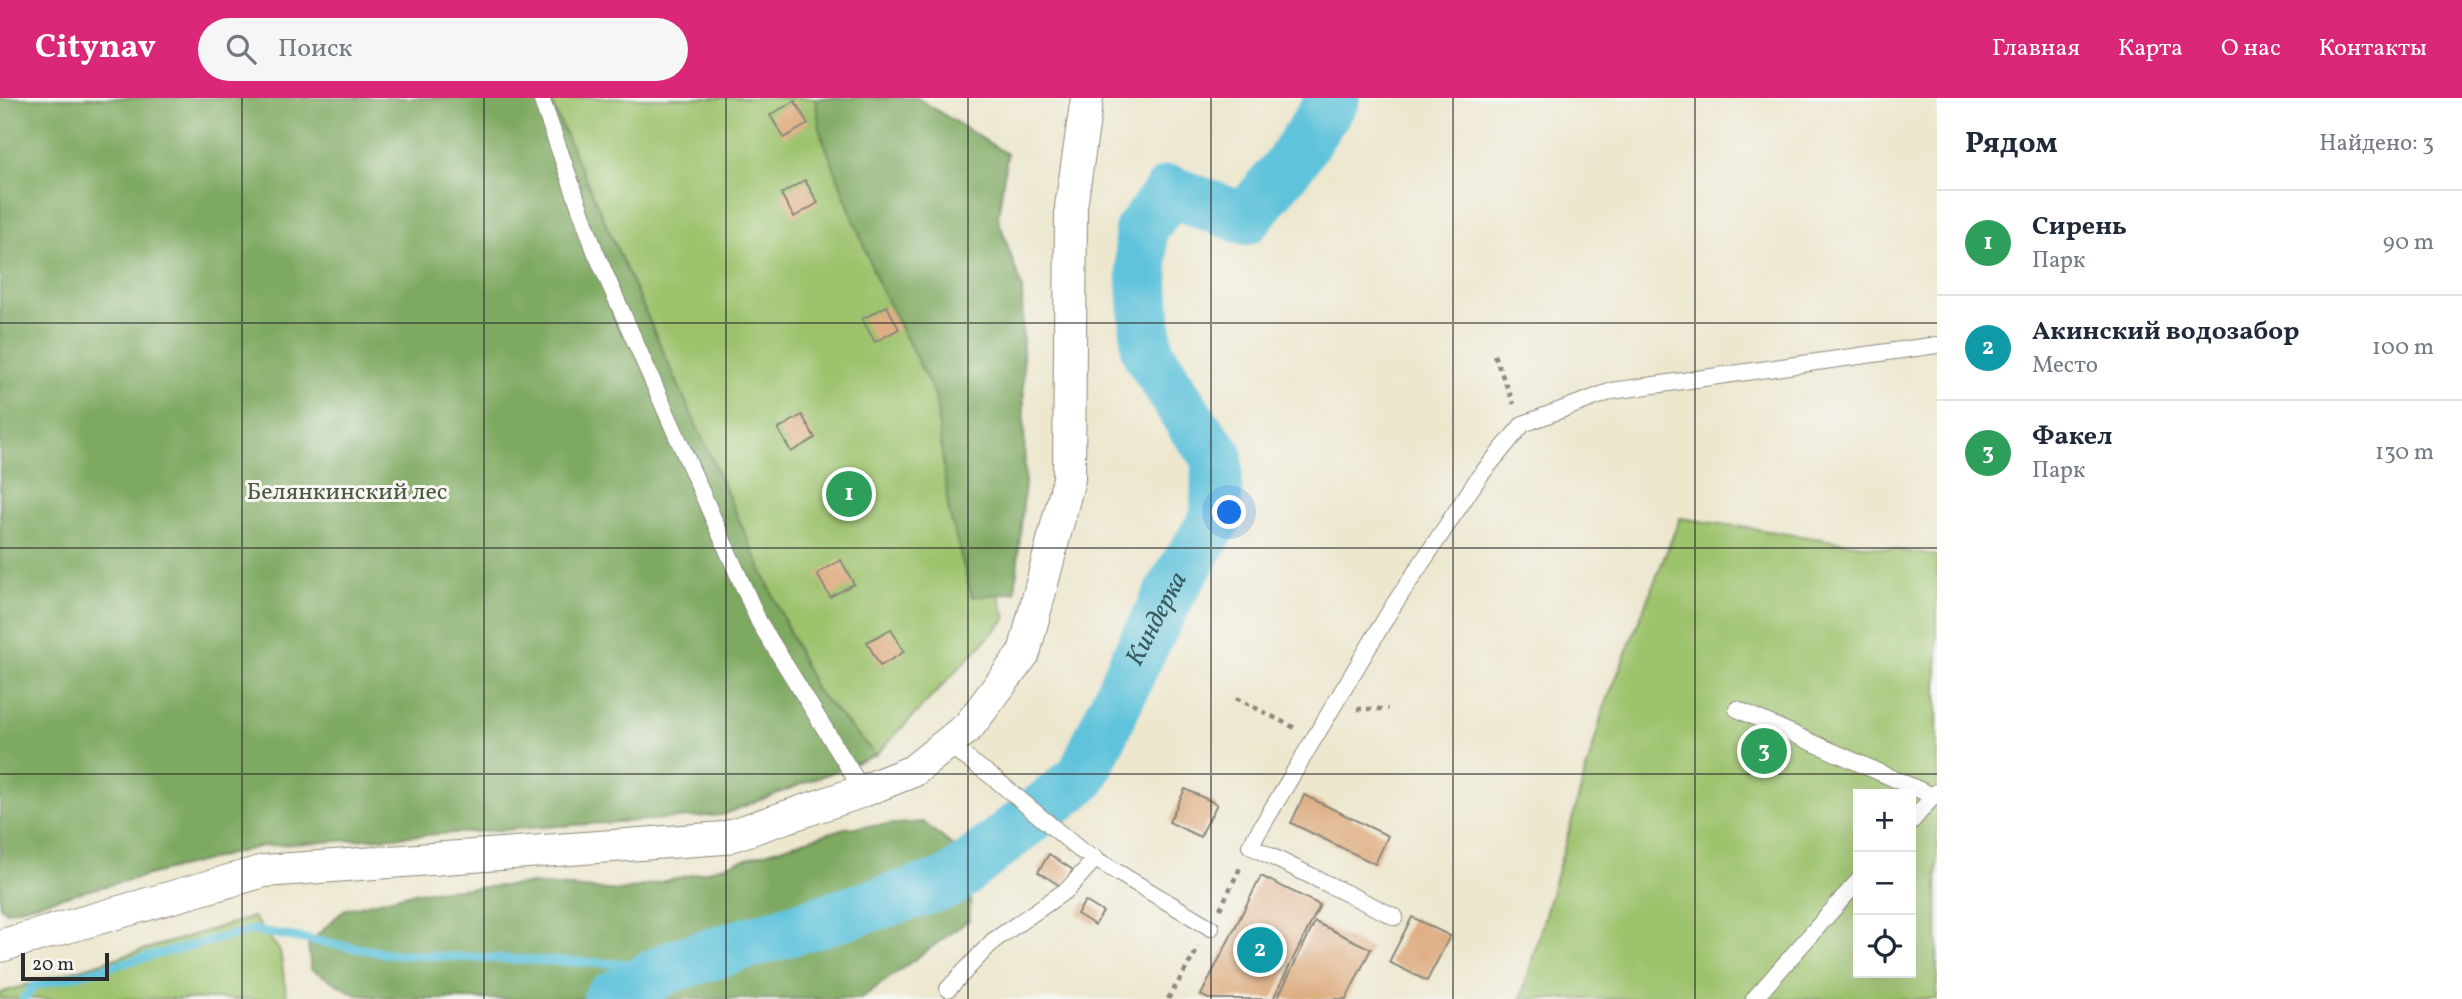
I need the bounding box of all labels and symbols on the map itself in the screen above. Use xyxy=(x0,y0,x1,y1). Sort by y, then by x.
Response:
pin: 1 xyxy=(826,468,872,520)
park label: Белянкинский лес xyxy=(246,476,448,510)
your location xyxy=(1212,495,1246,529)
water label: Киндерка xyxy=(1117,565,1196,673)
pin: 3 xyxy=(1741,725,1787,777)
pin: 2 xyxy=(1237,924,1283,976)
scale bar xyxy=(21,950,108,982)

